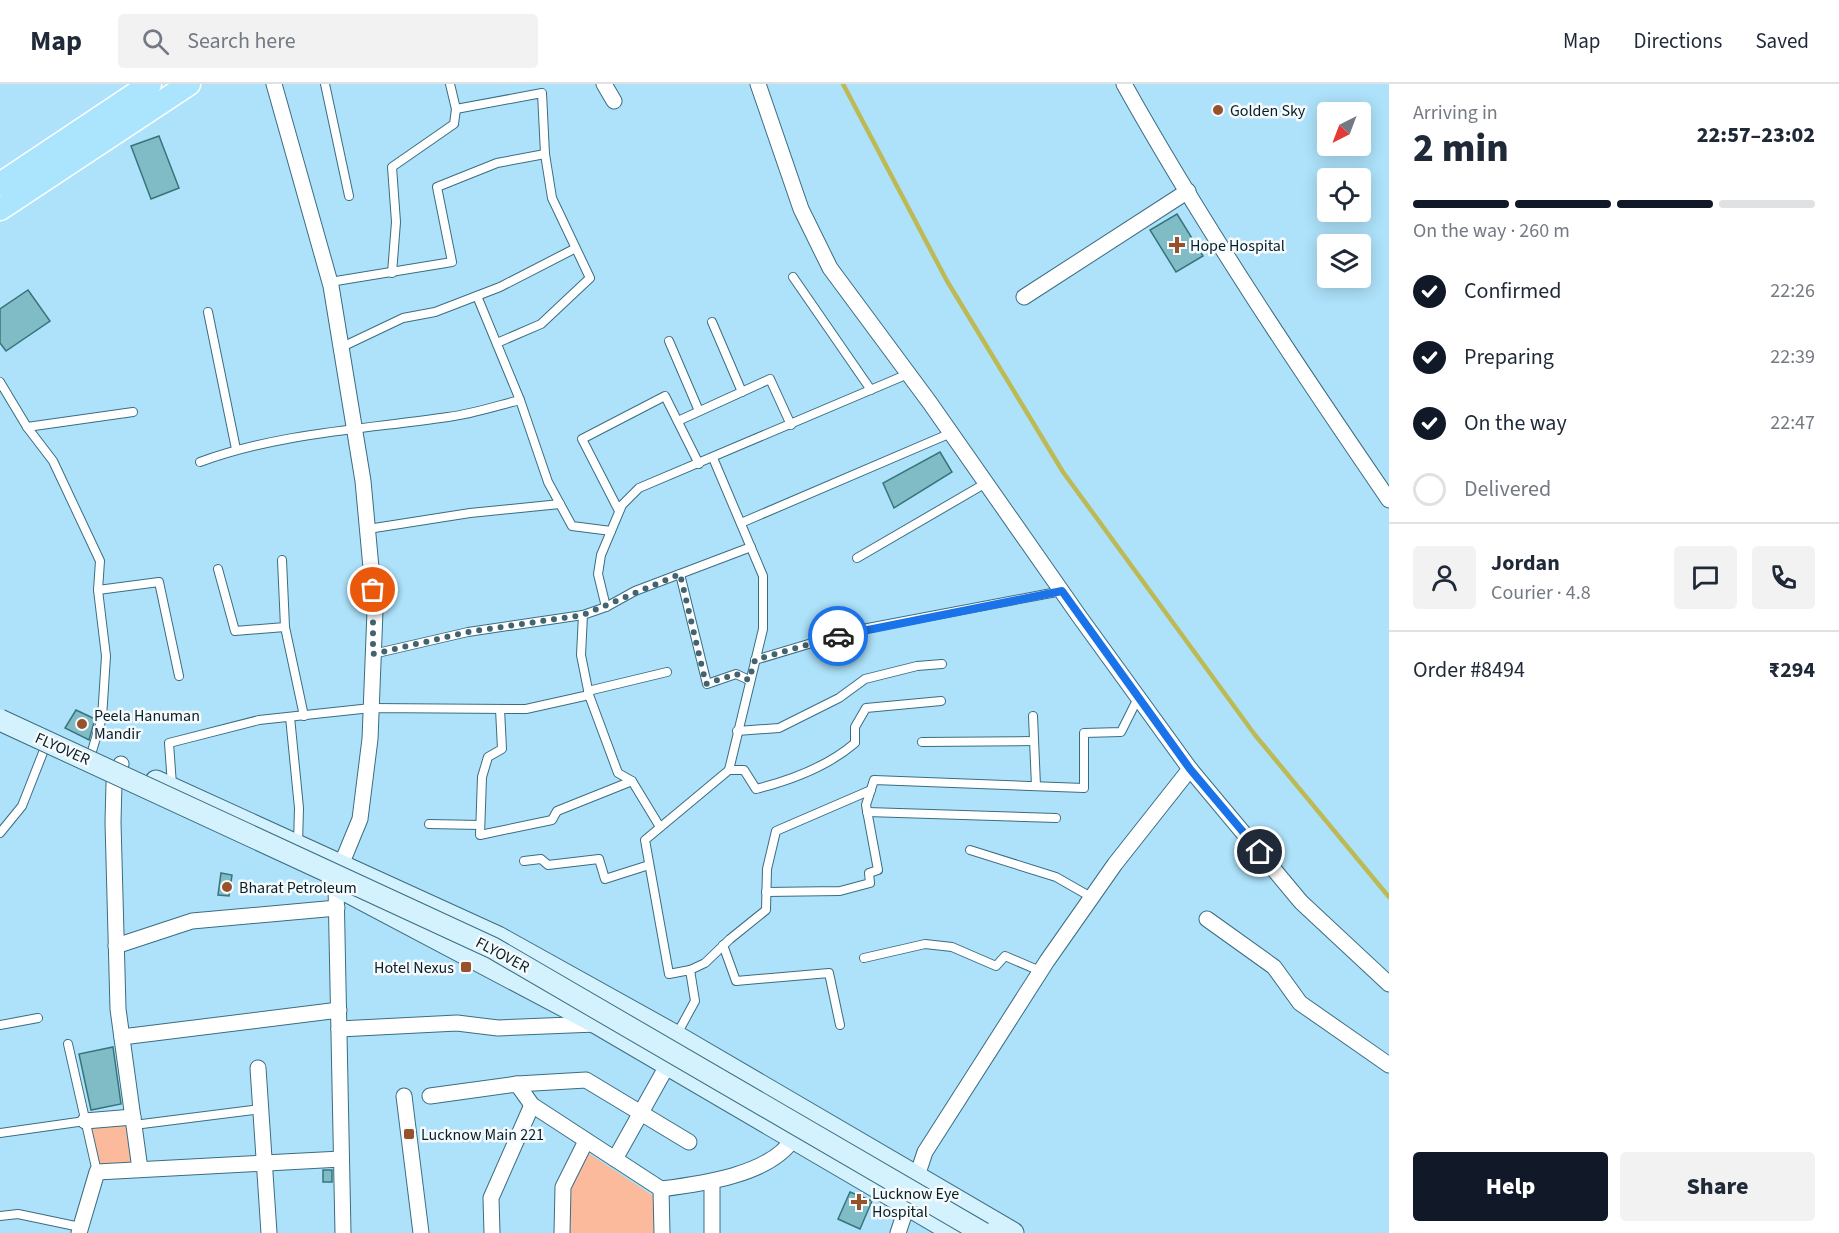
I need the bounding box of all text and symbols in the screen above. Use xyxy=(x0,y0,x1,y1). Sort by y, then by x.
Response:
search box xyxy=(118,14,538,68)
text: Map xyxy=(30,21,82,61)
icon: search xyxy=(139,25,172,58)
text: Search here xyxy=(187,25,296,57)
text: Map xyxy=(1563,26,1601,56)
text: Directions xyxy=(1634,26,1722,56)
text: Saved xyxy=(1755,26,1809,56)
text: Arriving in xyxy=(1413,99,1498,127)
place label: Golden Sky xyxy=(1230,100,1306,122)
north arrow xyxy=(1317,102,1371,156)
map controls xyxy=(1317,102,1371,288)
marker: Golden Sky xyxy=(1211,103,1225,117)
text: 22:57–23:02 xyxy=(1697,119,1815,151)
text: 2 min xyxy=(1413,121,1509,177)
button: locate xyxy=(1317,168,1371,222)
text: On the way · 260 m xyxy=(1413,217,1570,245)
button: layers xyxy=(1317,234,1371,288)
place label: Hope Hospital xyxy=(1190,235,1285,257)
marker: Hope Hospital xyxy=(1168,236,1186,254)
icon: check xyxy=(1413,275,1446,308)
text: Confirmed xyxy=(1464,275,1561,307)
text: 22:26 xyxy=(1770,277,1815,305)
icon: check xyxy=(1413,341,1446,374)
text: Preparing xyxy=(1464,341,1554,373)
text: 22:39 xyxy=(1770,343,1815,371)
icon: check xyxy=(1413,407,1446,440)
text: On the way xyxy=(1464,407,1567,439)
text: 22:47 xyxy=(1770,409,1815,437)
text: Delivered xyxy=(1464,473,1551,505)
button: person xyxy=(1413,546,1476,609)
button: chat xyxy=(1674,546,1737,609)
button: phone xyxy=(1752,546,1815,609)
text: Jordan xyxy=(1491,547,1560,579)
pin xyxy=(347,564,398,615)
icon: bag xyxy=(356,573,389,606)
text: Courier · 4.8 xyxy=(1491,579,1591,607)
courier xyxy=(808,606,868,666)
icon: car xyxy=(822,620,855,653)
text: Order #8494 xyxy=(1413,654,1525,686)
text: ₹294 xyxy=(1769,654,1815,686)
place label: Peela Hanuman Mandir xyxy=(94,705,200,745)
marker: Peela Hanuman Mandir xyxy=(75,717,89,731)
street label: FLYOVER xyxy=(32,727,94,771)
pin xyxy=(1234,826,1285,877)
icon: home xyxy=(1243,835,1276,868)
place label: Bharat Petroleum xyxy=(239,877,357,899)
marker: Bharat Petroleum xyxy=(220,880,234,894)
street label: FLYOVER xyxy=(472,932,533,978)
place label: Hotel Nexus xyxy=(374,957,454,979)
marker: Hotel Nexus xyxy=(459,960,473,974)
place label: Lucknow Main 221 xyxy=(421,1124,544,1146)
marker: Lucknow Main 221 xyxy=(402,1127,416,1141)
button: Help xyxy=(1413,1152,1608,1221)
button: Share xyxy=(1620,1152,1815,1221)
place label: Lucknow Eye Hospital xyxy=(872,1183,959,1223)
marker: Lucknow Eye Hospital xyxy=(850,1193,868,1211)

